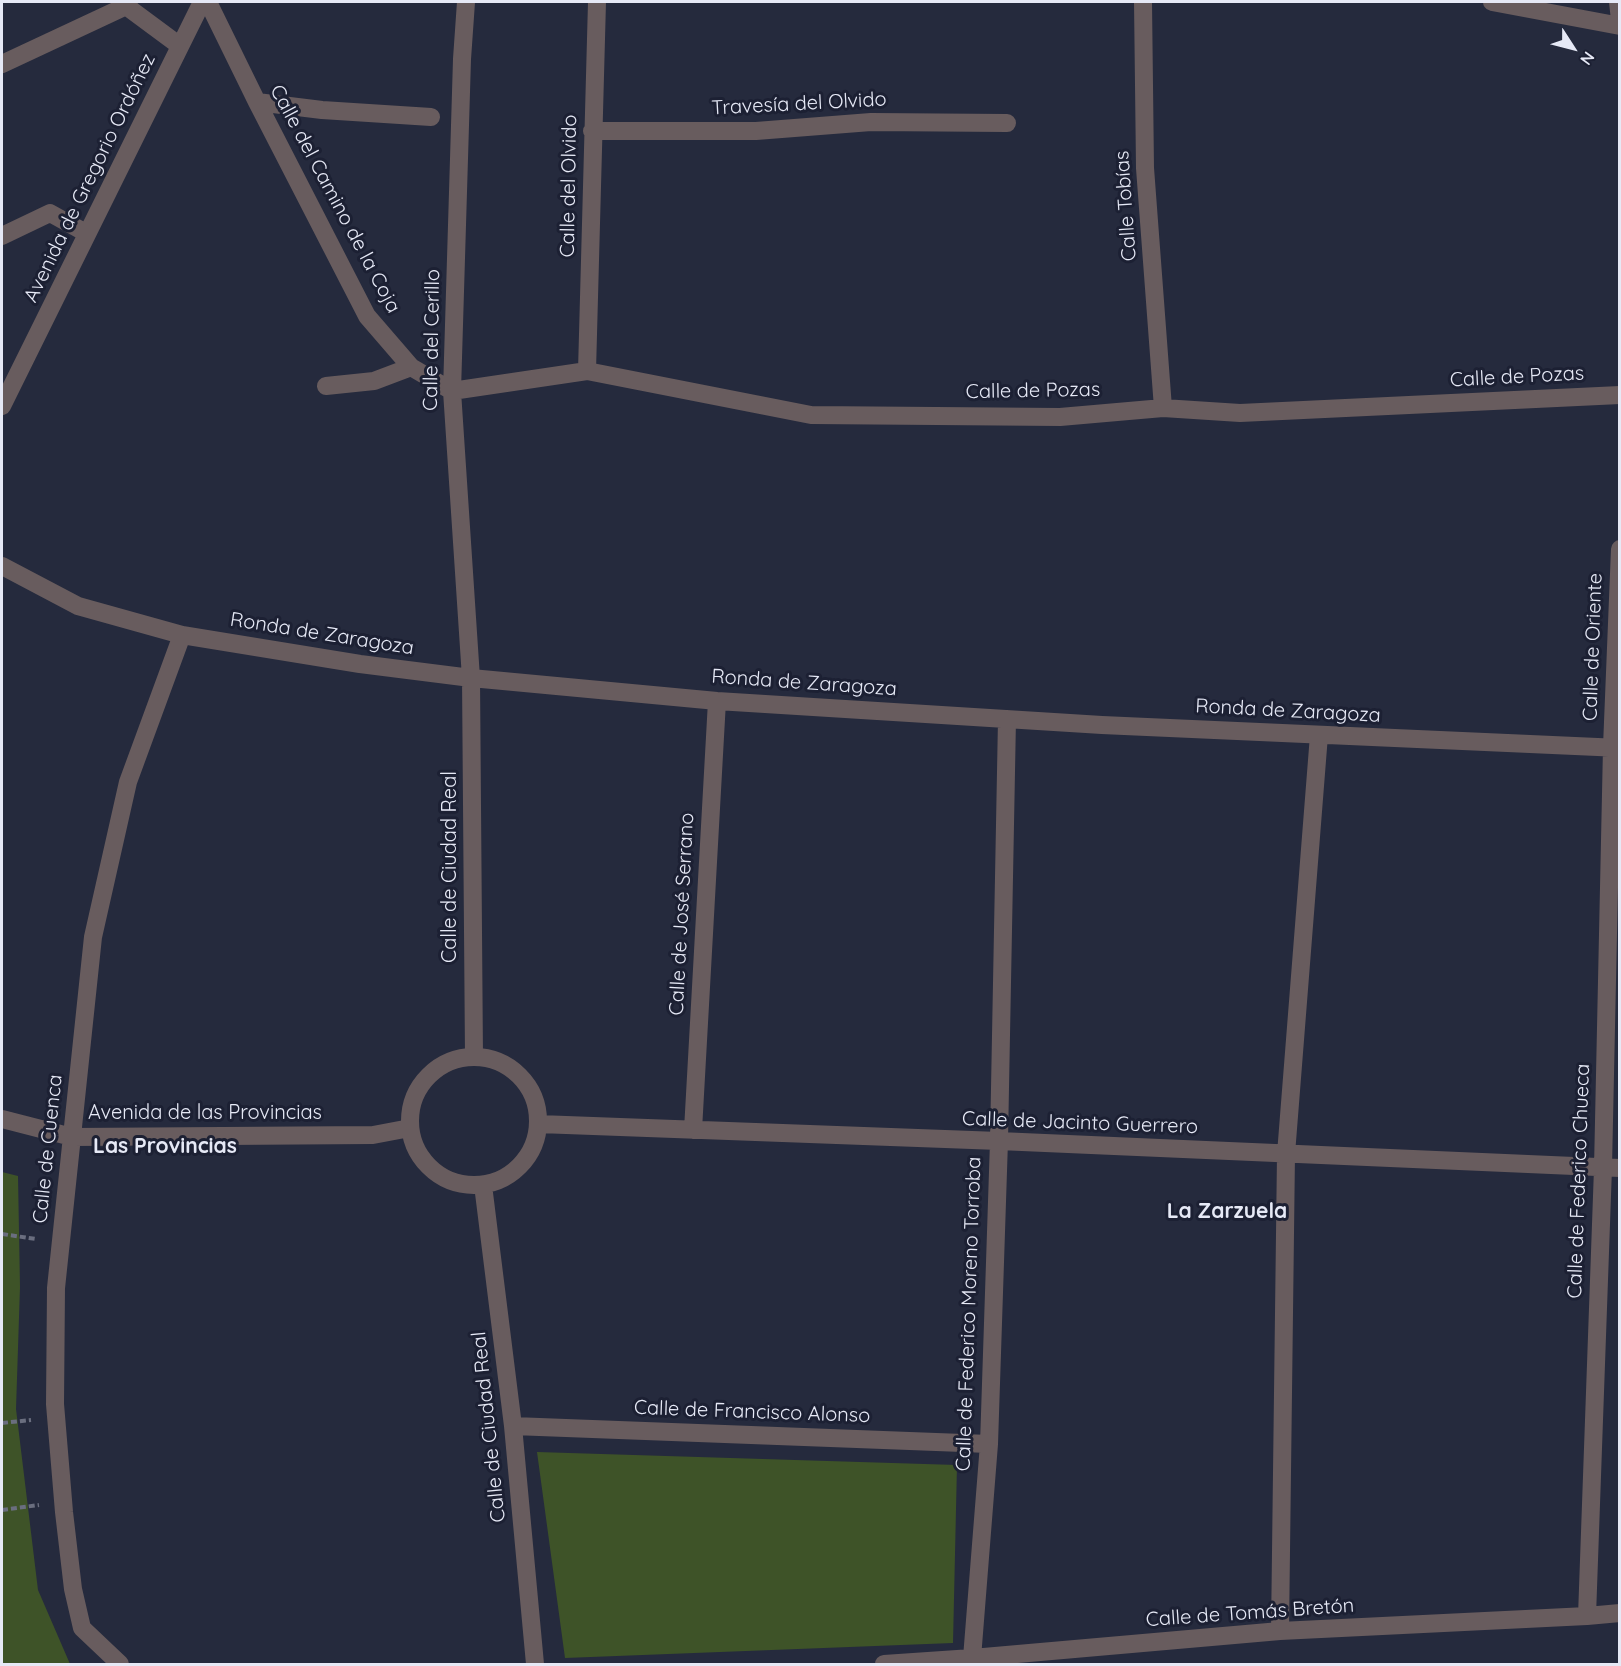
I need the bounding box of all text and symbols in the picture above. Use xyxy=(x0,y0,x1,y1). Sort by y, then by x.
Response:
north arrow xyxy=(1543,18,1603,78)
text: N xyxy=(1576,48,1599,69)
street label: Avenida de Gregorio Ordóñez xyxy=(19,50,161,306)
street label: Calle del Camino de la Coja xyxy=(265,81,405,317)
street label: Travesía del Olvido xyxy=(711,87,887,121)
street label: Calle del Olvido xyxy=(556,114,582,258)
street label: Calle Tobías xyxy=(1110,150,1142,262)
street label: Calle del Cerillo xyxy=(419,269,445,411)
street label: Calle de Pozas xyxy=(1449,361,1585,393)
street label: Calle de Pozas xyxy=(966,378,1100,404)
street label: Calle de Oriente xyxy=(1578,573,1608,721)
street label: Ronda de Zaragoza xyxy=(228,608,416,660)
street label: Ronda de Zaragoza xyxy=(711,665,897,701)
street label: Ronda de Zaragoza xyxy=(1195,694,1381,728)
street label: Calle de Ciudad Real xyxy=(438,771,462,963)
street label: Calle de José Serrano xyxy=(665,812,699,1016)
street label: Calle de Federico Chueca xyxy=(1563,1063,1595,1299)
street label: Calle de Cuenca xyxy=(28,1073,68,1225)
street label: Avenida de las Provincias xyxy=(88,1101,322,1125)
street label: Calle de Jacinto Guerrero xyxy=(962,1107,1198,1139)
district label: Las Provincias xyxy=(93,1134,237,1160)
street label: Calle de Federico Moreno Torroba xyxy=(952,1156,986,1472)
district label: La Zarzuela xyxy=(1167,1199,1287,1225)
street label: Calle de Ciudad Real xyxy=(467,1330,511,1524)
street label: Calle de Francisco Alonso xyxy=(633,1396,871,1428)
street label: Calle de Tomás Bretón xyxy=(1145,1594,1355,1632)

